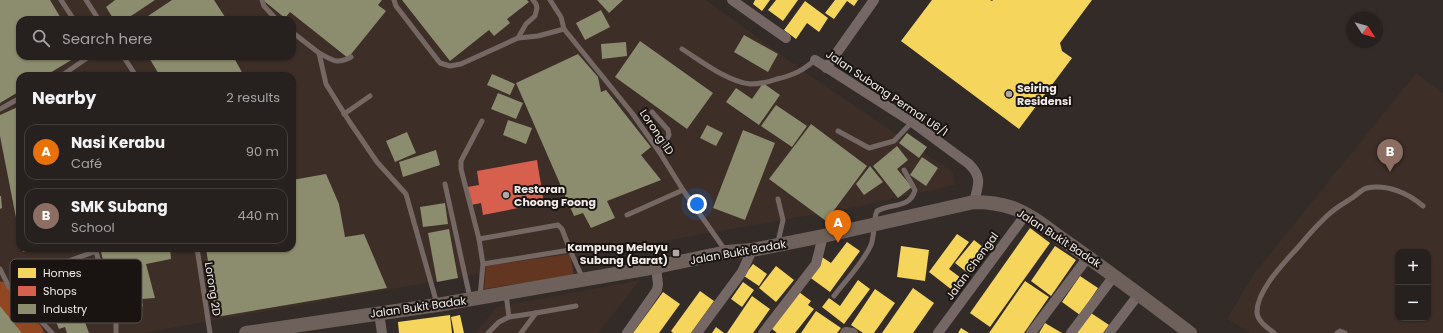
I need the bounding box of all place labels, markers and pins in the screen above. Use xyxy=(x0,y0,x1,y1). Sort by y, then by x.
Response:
place label: Seiring Residensi xyxy=(1017,80,1071,109)
marker: Seiring Residensi xyxy=(1004,89,1014,99)
pin: B xyxy=(1377,139,1403,172)
place label: Restoran Choong Foong xyxy=(514,181,596,210)
marker: Restoran Choong Foong xyxy=(501,190,511,200)
pin: A xyxy=(825,210,851,243)
place label: Kampung Melayu Subang (Barat) xyxy=(567,239,668,268)
marker: Kampung Melayu Subang (Barat) xyxy=(671,248,681,258)

